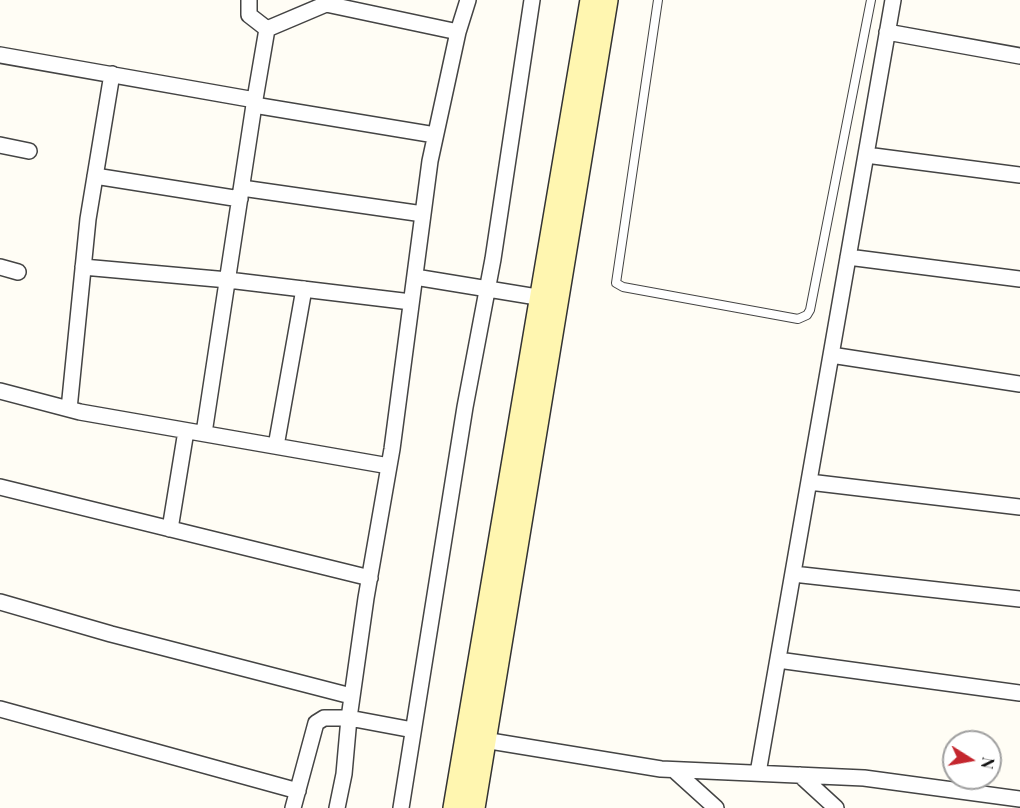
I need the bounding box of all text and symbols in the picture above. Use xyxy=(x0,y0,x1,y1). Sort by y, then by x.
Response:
north arrow xyxy=(942,730,1002,790)
text: N xyxy=(977,755,1000,771)

